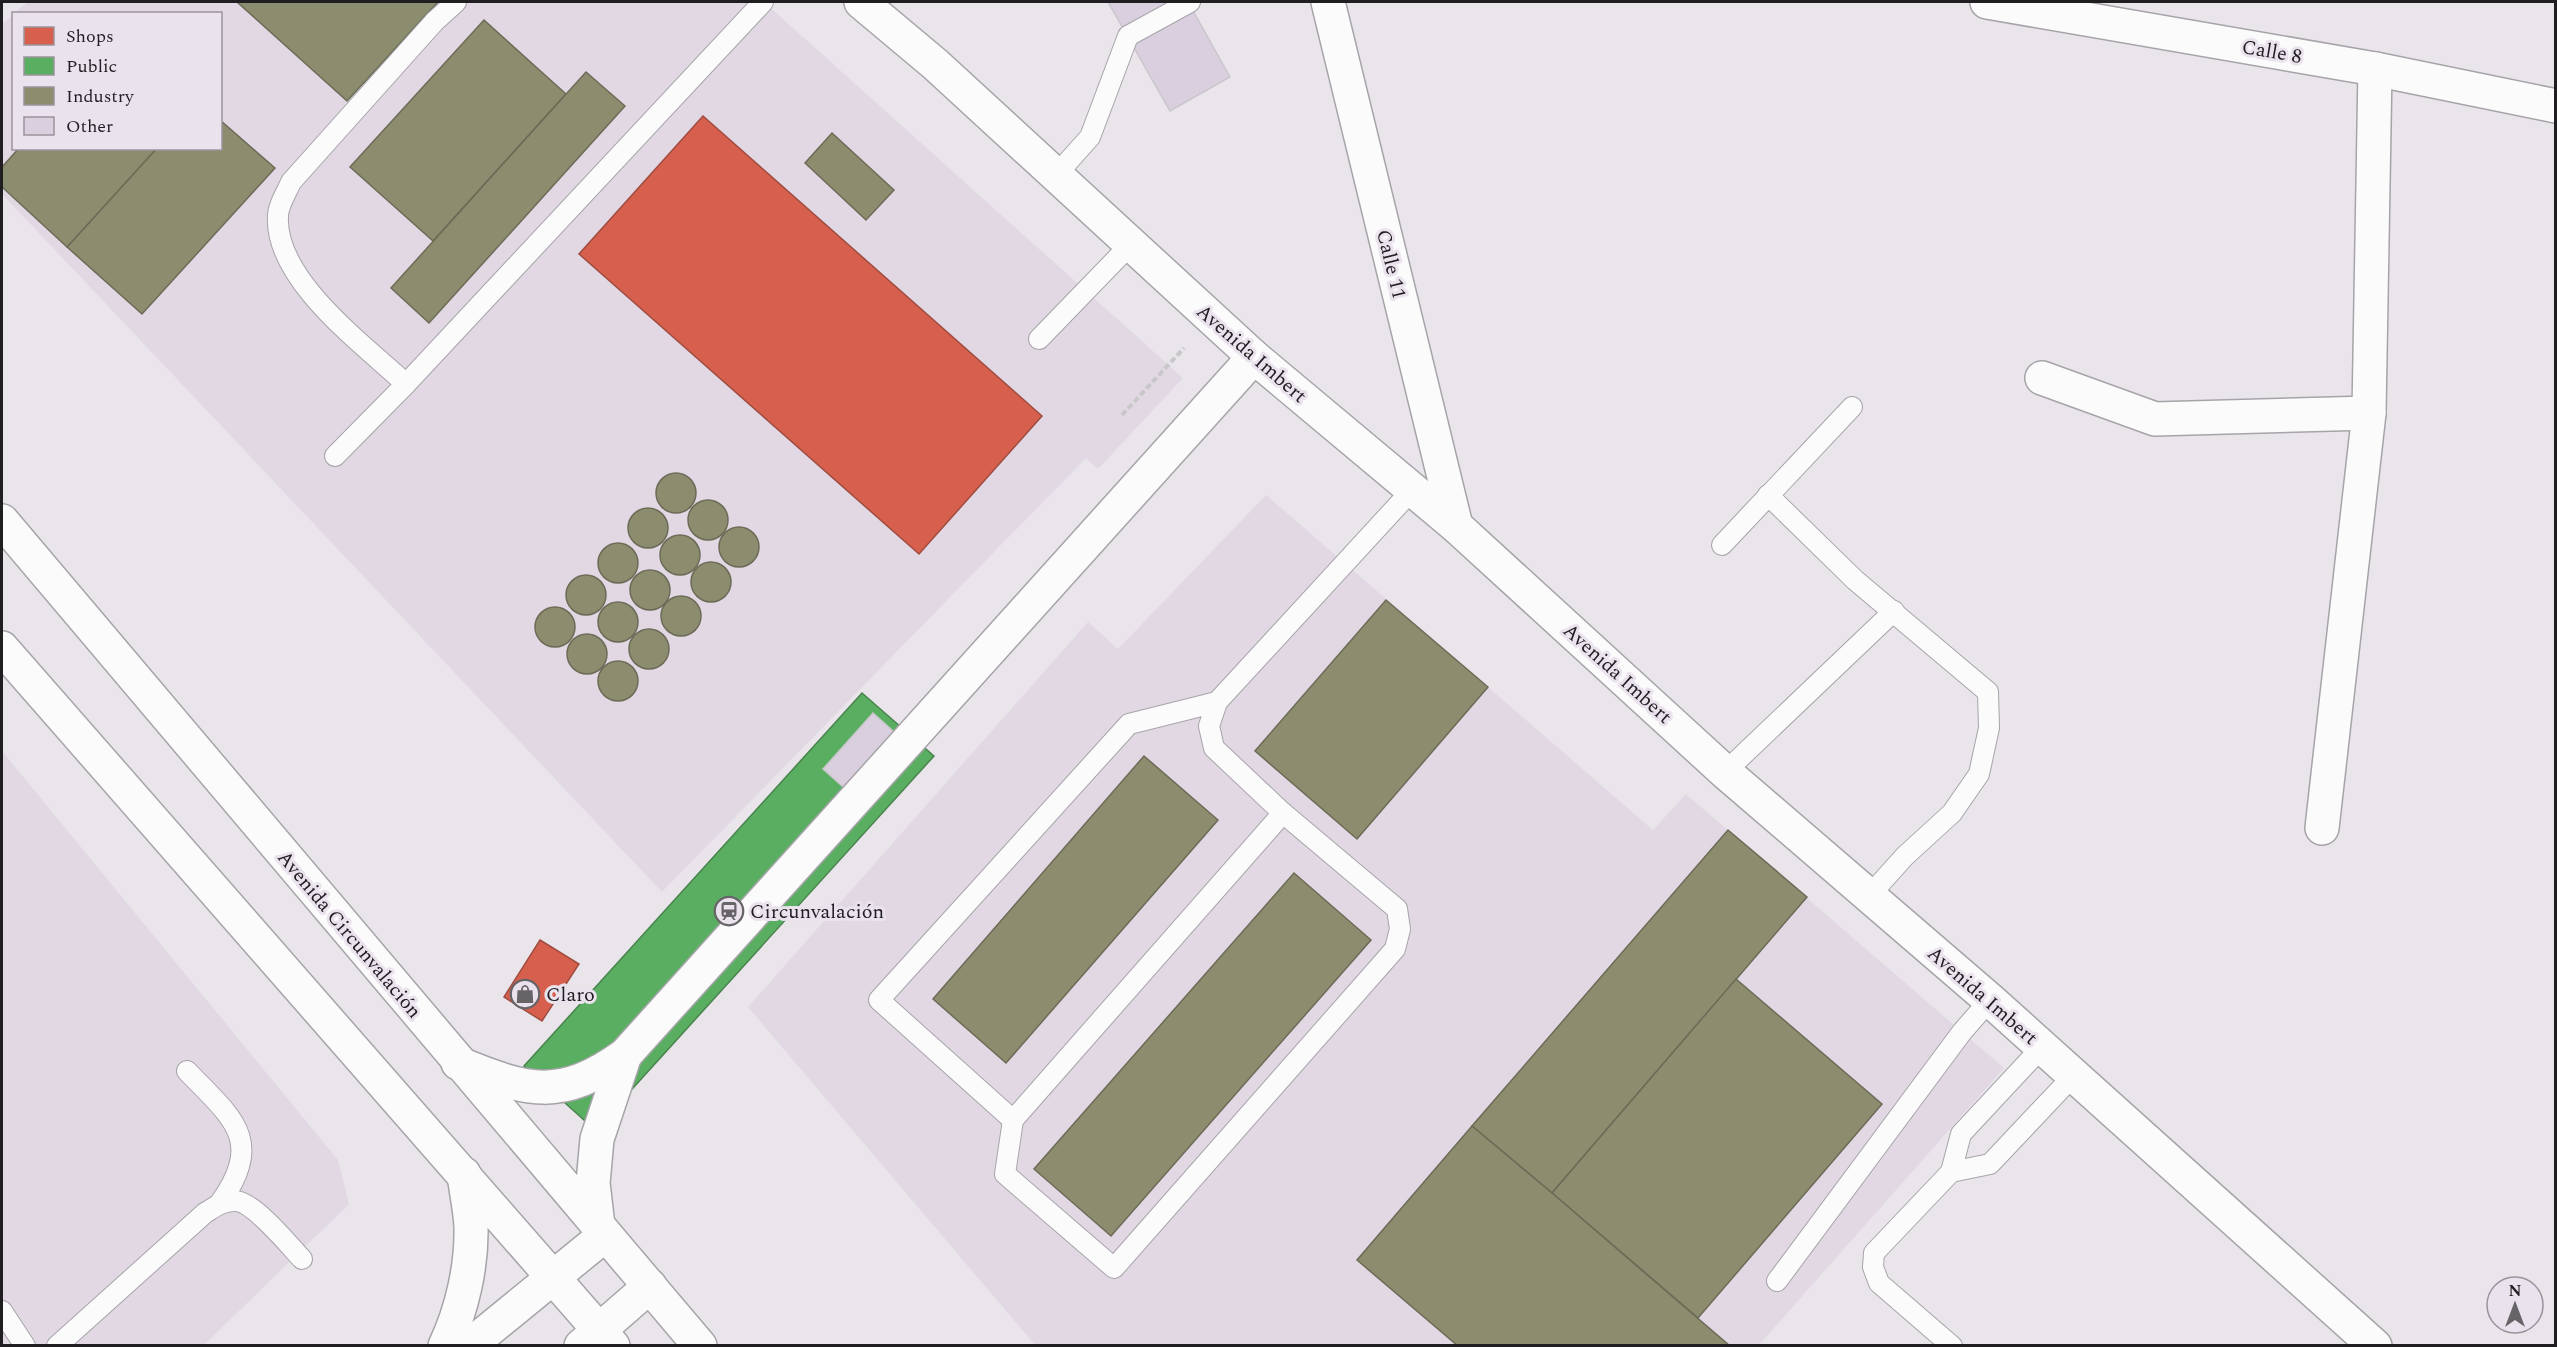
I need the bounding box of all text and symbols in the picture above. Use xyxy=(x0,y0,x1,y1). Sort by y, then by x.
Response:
legend xyxy=(12,12,222,150)
text: Shops xyxy=(66,23,114,50)
street label: Calle 8 xyxy=(2239,32,2304,72)
text: Public xyxy=(66,53,117,80)
text: Industry xyxy=(66,83,135,110)
text: Other xyxy=(66,113,113,140)
street label: Calle 11 xyxy=(1368,226,1414,302)
street label: Avenida Imbert xyxy=(1189,297,1313,410)
street label: Avenida Imbert xyxy=(1556,616,1679,731)
street label: Avenida Circunvalación xyxy=(270,844,429,1025)
station icon: Circunvalación xyxy=(713,895,745,927)
place label: Circunvalación xyxy=(750,897,884,927)
street label: Avenida Imbert xyxy=(1920,939,2044,1052)
shop icon: Claro xyxy=(509,978,541,1010)
place label: Claro xyxy=(546,980,595,1010)
north arrow xyxy=(2485,1275,2545,1335)
text: N xyxy=(2508,1279,2522,1303)

